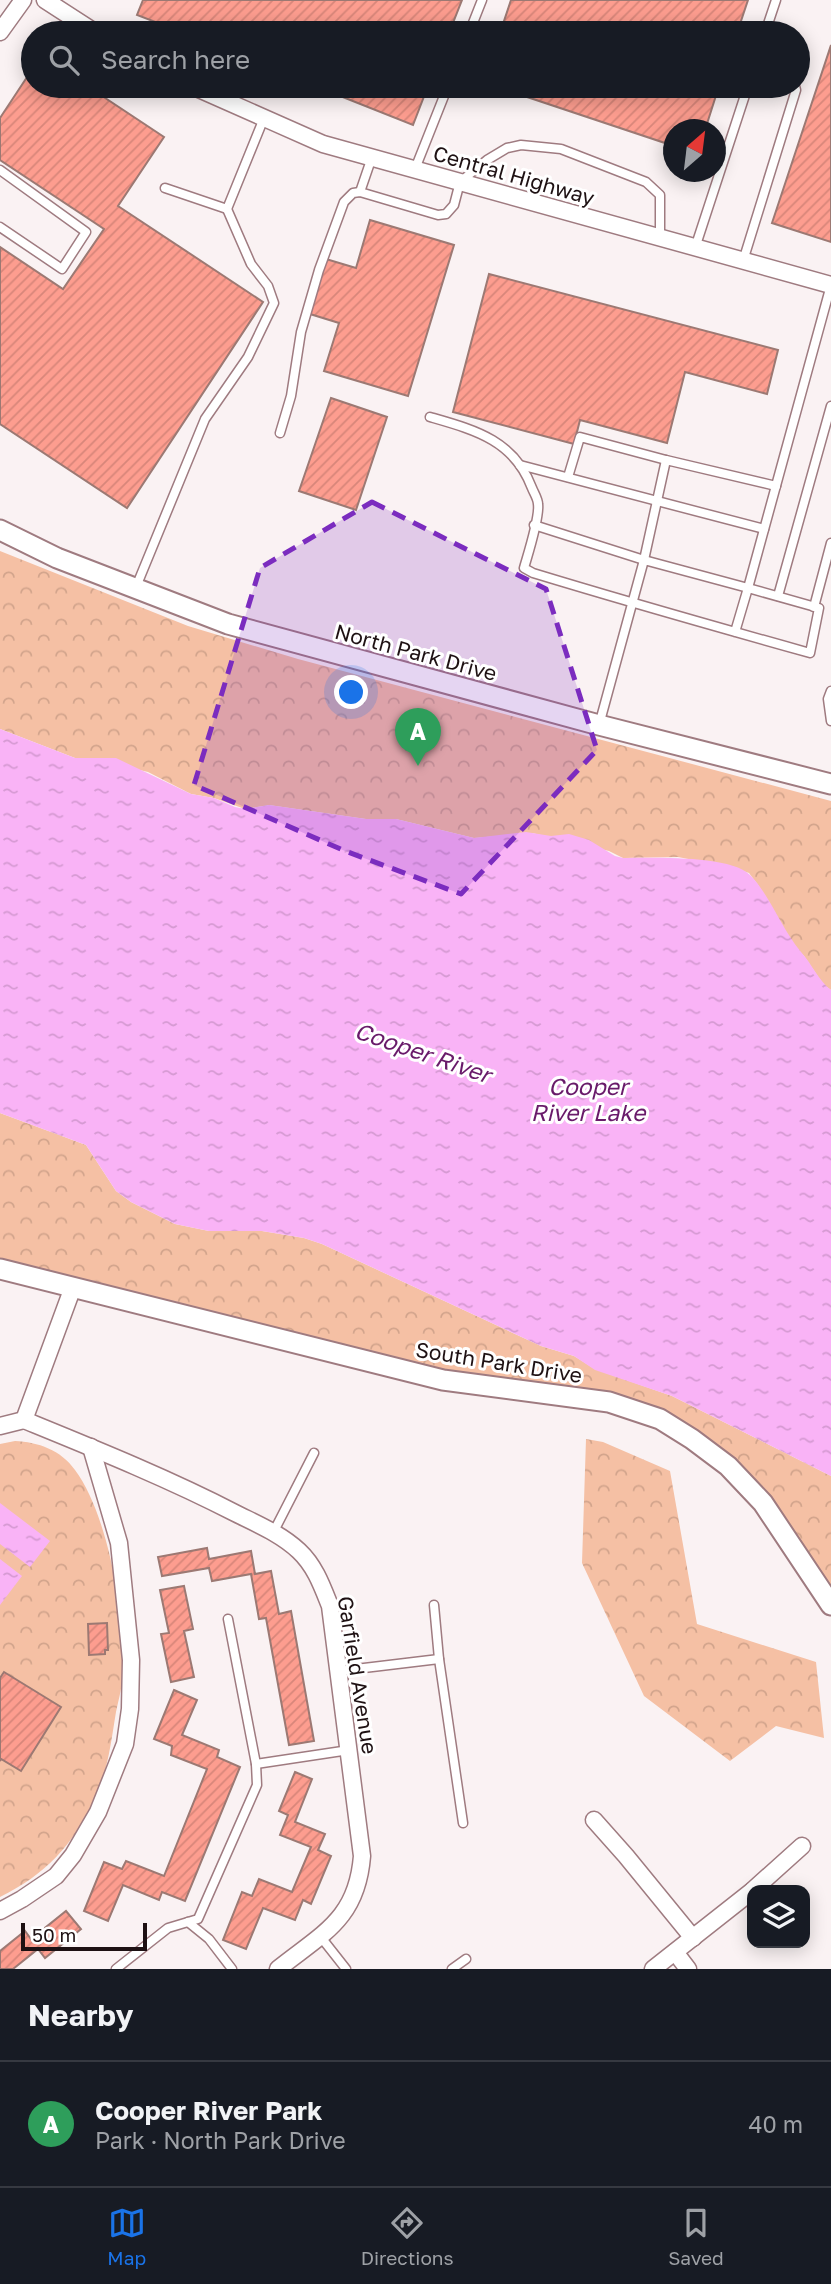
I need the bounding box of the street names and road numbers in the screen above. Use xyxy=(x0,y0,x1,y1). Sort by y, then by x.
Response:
street label: Central Highway xyxy=(430,140,598,210)
street label: North Park Drive xyxy=(332,618,500,686)
street label: South Park Drive xyxy=(414,1336,584,1388)
street label: Garfield Avenue xyxy=(333,1594,383,1756)

